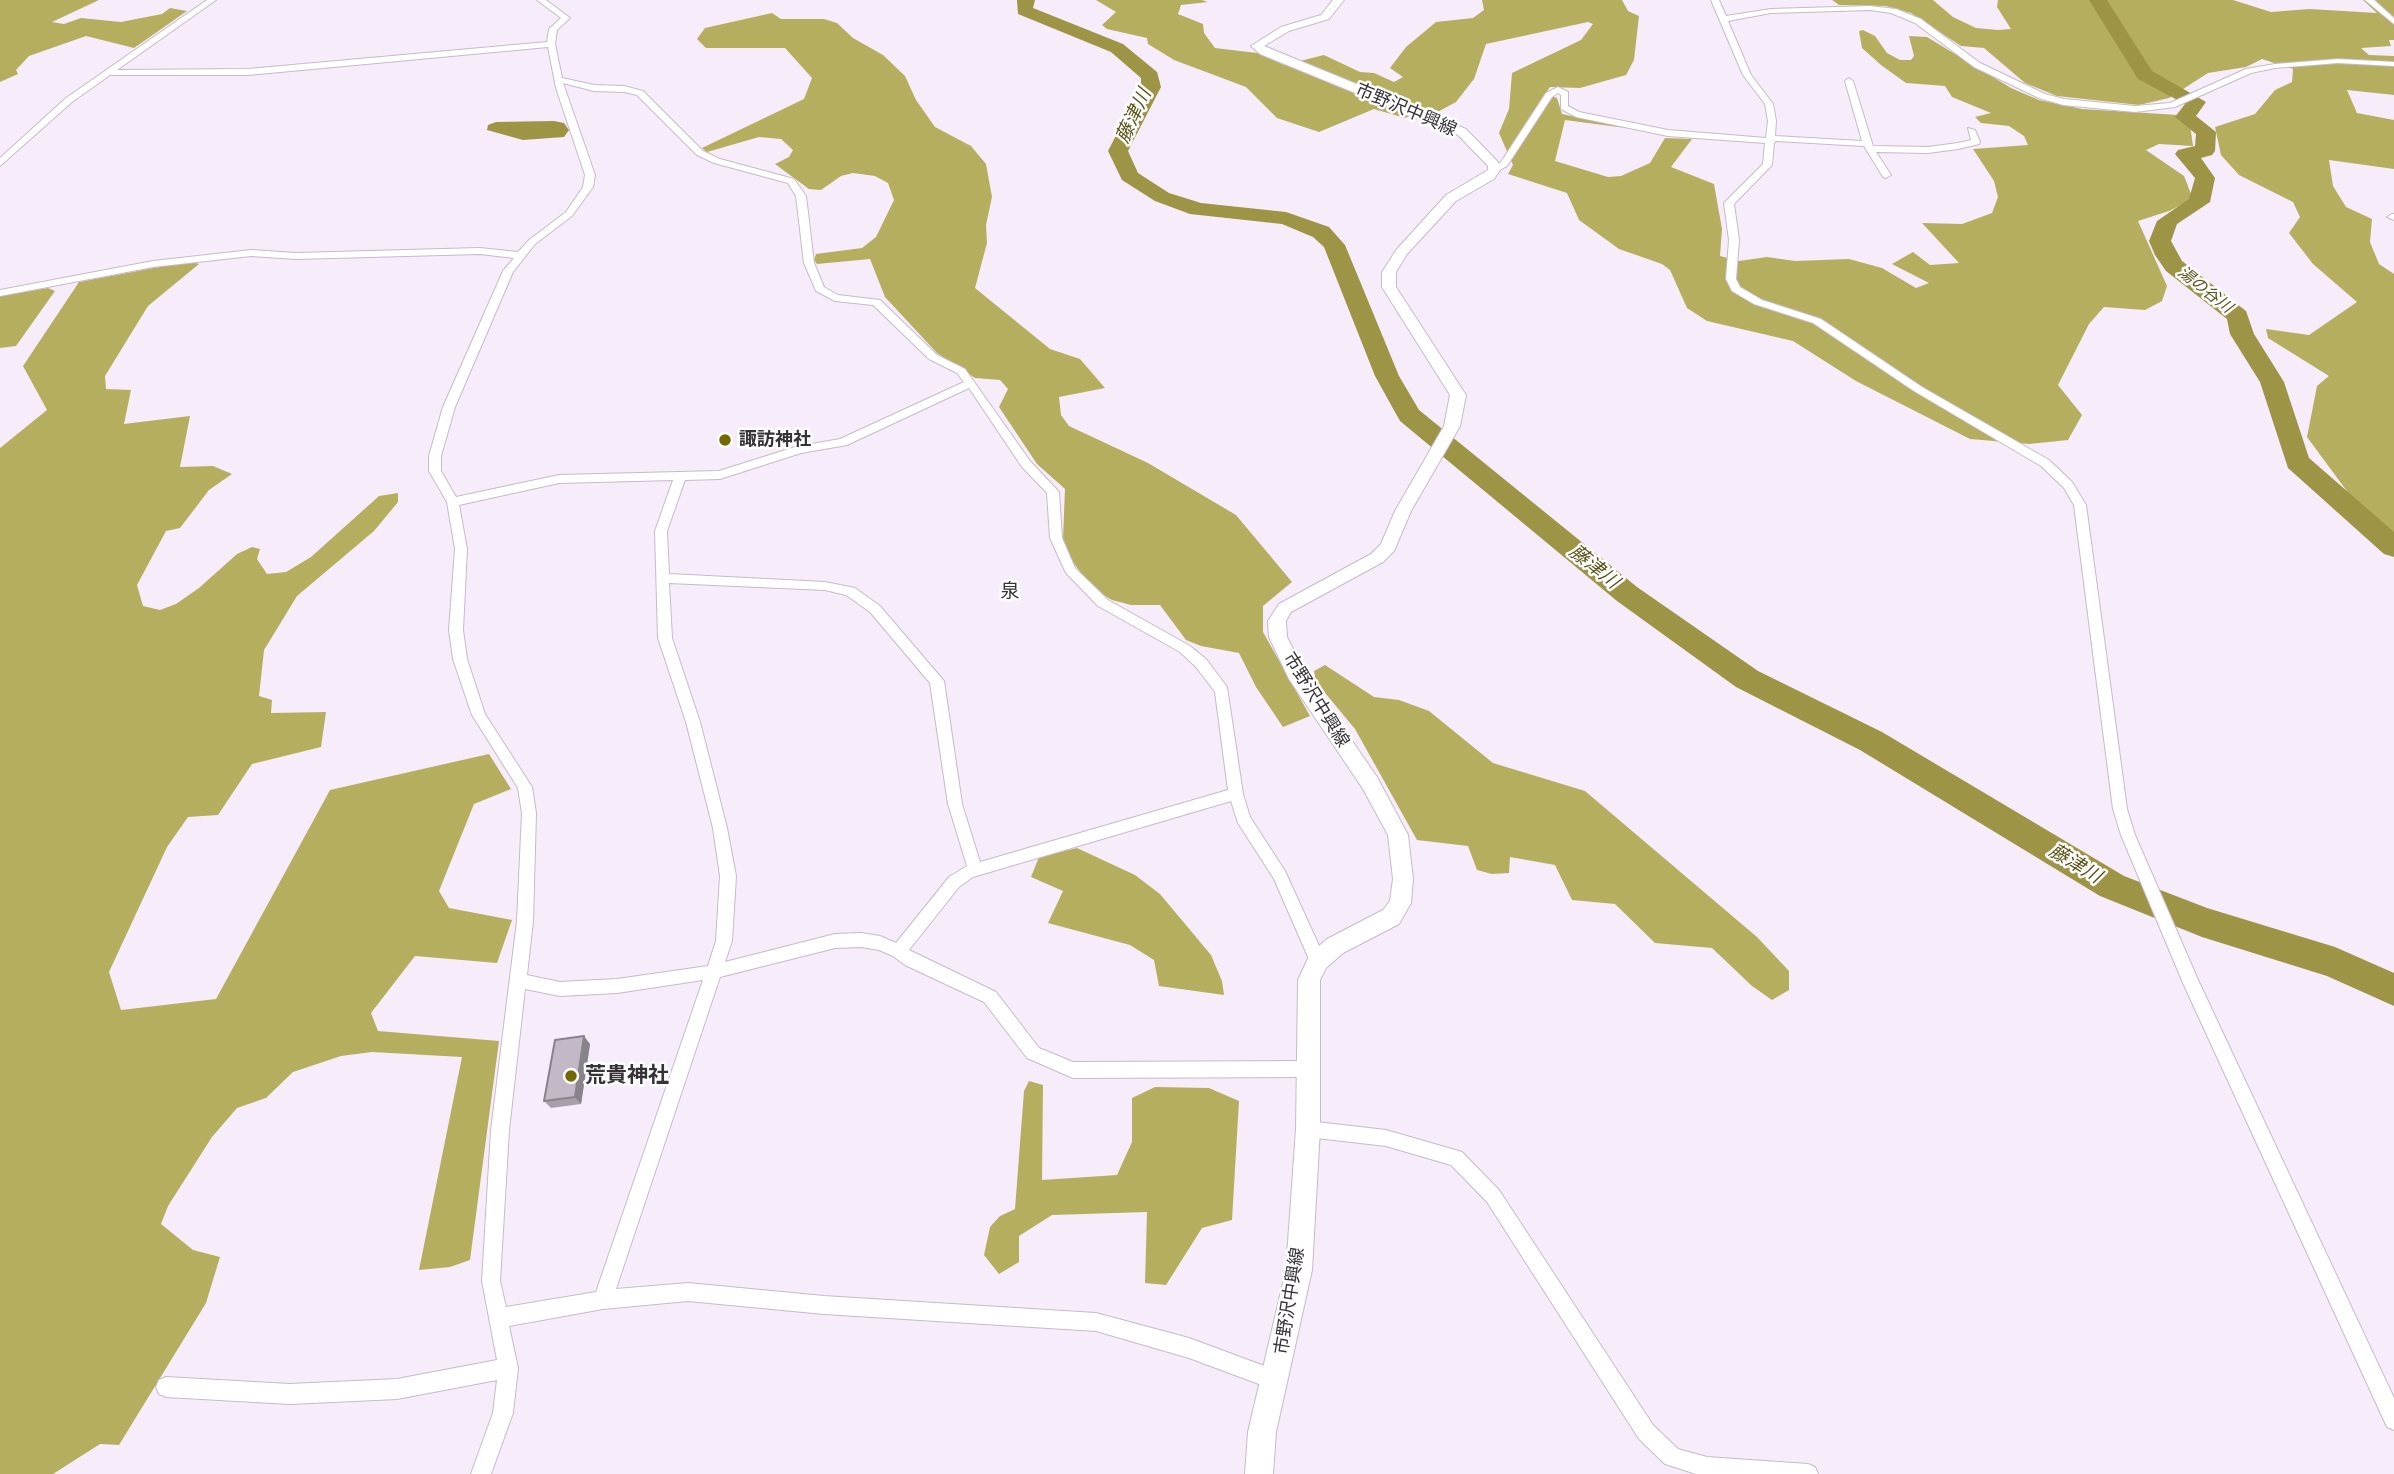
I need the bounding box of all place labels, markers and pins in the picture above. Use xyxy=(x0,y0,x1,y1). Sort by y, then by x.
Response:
place label: 諏訪神社 xyxy=(739,429,811,451)
marker: 諏訪神社 xyxy=(717,432,733,448)
place label: 荒貴神社 xyxy=(585,1063,669,1089)
marker: 荒貴神社 xyxy=(563,1068,579,1084)

